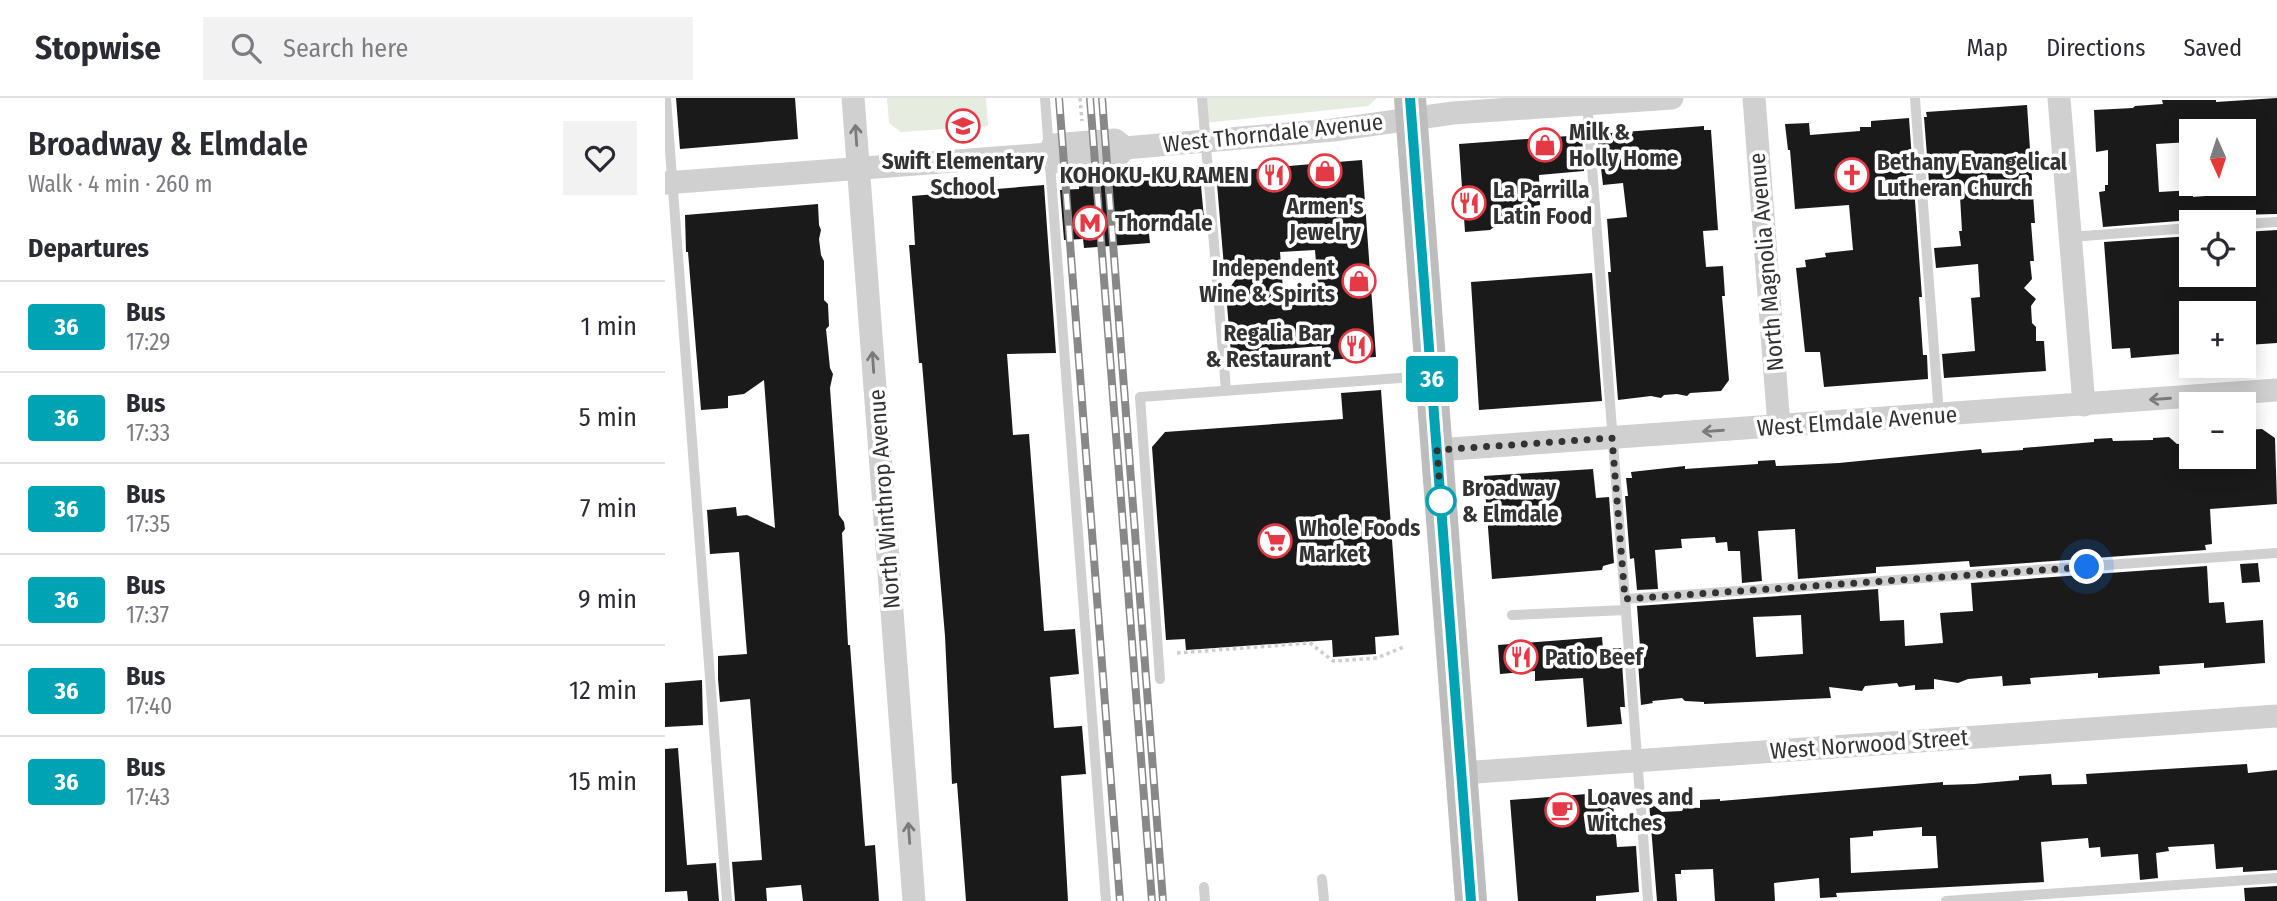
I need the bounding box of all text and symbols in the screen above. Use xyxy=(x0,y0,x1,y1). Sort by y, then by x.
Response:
search box xyxy=(203,17,693,80)
text: Stopwise xyxy=(35,28,161,68)
icon: search xyxy=(227,29,265,67)
text: Search here xyxy=(283,33,408,64)
text: Map xyxy=(1967,34,2008,62)
text: Directions xyxy=(2046,34,2145,62)
text: Saved xyxy=(2183,34,2242,62)
school or university icon: Swift Elementary School xyxy=(944,107,982,145)
street label: West Thorndale Avenue xyxy=(1161,108,1385,158)
place label: Milk & Holly Home xyxy=(1569,118,1679,172)
north arrow xyxy=(2179,119,2256,196)
map controls xyxy=(2179,119,2256,469)
button: heart xyxy=(563,121,637,195)
text: Broadway & Elmdale xyxy=(28,124,308,164)
one-way arrow xyxy=(849,124,862,147)
shop icon: Milk & Holly Home xyxy=(1526,126,1564,164)
place label: Swift Elementary School xyxy=(882,147,1045,201)
place label: Bethany Evangelical Lutheran Church xyxy=(1877,148,2068,202)
shop icon: Armen's Jewelry xyxy=(1306,152,1344,190)
street label: North Magnolia Avenue xyxy=(1743,152,1789,372)
restaurant icon: KOHOKU-KU RAMEN xyxy=(1255,156,1293,194)
church icon: Bethany Evangelical Lutheran Church xyxy=(1833,156,1871,194)
place label: KOHOKU-KU RAMEN xyxy=(1060,161,1249,189)
text: Walk · 4 min · 260 m xyxy=(28,170,213,198)
place label: La Parrilla Latin Food xyxy=(1493,176,1592,230)
restaurant icon: La Parrilla Latin Food xyxy=(1450,184,1488,222)
place label: Armen's Jewelry xyxy=(1286,192,1363,246)
metro station icon: Thorndale xyxy=(1071,204,1109,242)
place label: Thorndale xyxy=(1115,209,1213,237)
button: locate xyxy=(2179,210,2256,287)
text: Departures xyxy=(28,233,149,264)
place label: Independent Wine & Spirits xyxy=(1199,254,1336,308)
shop icon: Independent Wine & Spirits xyxy=(1340,262,1378,300)
text: Bus xyxy=(126,297,165,328)
button: + xyxy=(2179,301,2256,378)
text: 1 min xyxy=(581,311,637,342)
text: 36 xyxy=(55,313,78,341)
place label: Regalia Bar & Restaurant xyxy=(1205,319,1332,373)
restaurant icon: Regalia Bar & Restaurant xyxy=(1337,327,1375,365)
text: 17:29 xyxy=(126,328,170,356)
one-way arrow xyxy=(866,351,879,374)
line badge: 36 xyxy=(1401,356,1463,402)
text: 36 xyxy=(1420,365,1444,393)
text: Bus xyxy=(126,388,165,419)
street label: North Winthrop Avenue xyxy=(862,388,906,610)
button: − xyxy=(2179,392,2256,469)
one-way arrow xyxy=(2149,393,2172,406)
street label: West Elmdale Avenue xyxy=(1756,400,1958,442)
text: 5 min xyxy=(579,402,637,433)
text: 36 xyxy=(55,404,78,432)
text: 17:33 xyxy=(126,419,170,447)
one-way arrow xyxy=(1702,424,1725,437)
place label: Broadway & Elmdale xyxy=(1462,474,1559,528)
text: Bus xyxy=(126,479,165,510)
marker: Broadway & Elmdale xyxy=(1426,486,1456,516)
text: 7 min xyxy=(580,493,637,524)
text: 36 xyxy=(55,495,78,523)
text: 17:35 xyxy=(126,510,170,538)
place label: Whole Foods Market xyxy=(1299,514,1420,568)
supermarket icon: Whole Foods Market xyxy=(1256,522,1294,560)
your location xyxy=(2069,549,2104,584)
text: Bus xyxy=(126,570,165,601)
text: 9 min xyxy=(578,584,637,615)
text: 36 xyxy=(55,586,78,614)
text: 17:37 xyxy=(126,601,169,629)
restaurant icon: Patio Beef xyxy=(1502,638,1540,676)
place label: Patio Beef xyxy=(1545,643,1645,671)
text: Bus xyxy=(126,661,165,692)
text: 12 min xyxy=(569,675,637,706)
text: 36 xyxy=(55,677,78,705)
text: 17:40 xyxy=(126,692,172,720)
street label: West Norwood Street xyxy=(1769,723,1970,765)
text: Bus xyxy=(126,752,165,783)
text: 15 min xyxy=(569,766,637,797)
text: 36 xyxy=(55,768,78,796)
text: 17:43 xyxy=(126,783,170,811)
place label: Loaves and Witches xyxy=(1587,783,1694,837)
cafe icon: Loaves and Witches xyxy=(1543,791,1581,829)
one-way arrow xyxy=(902,822,915,845)

